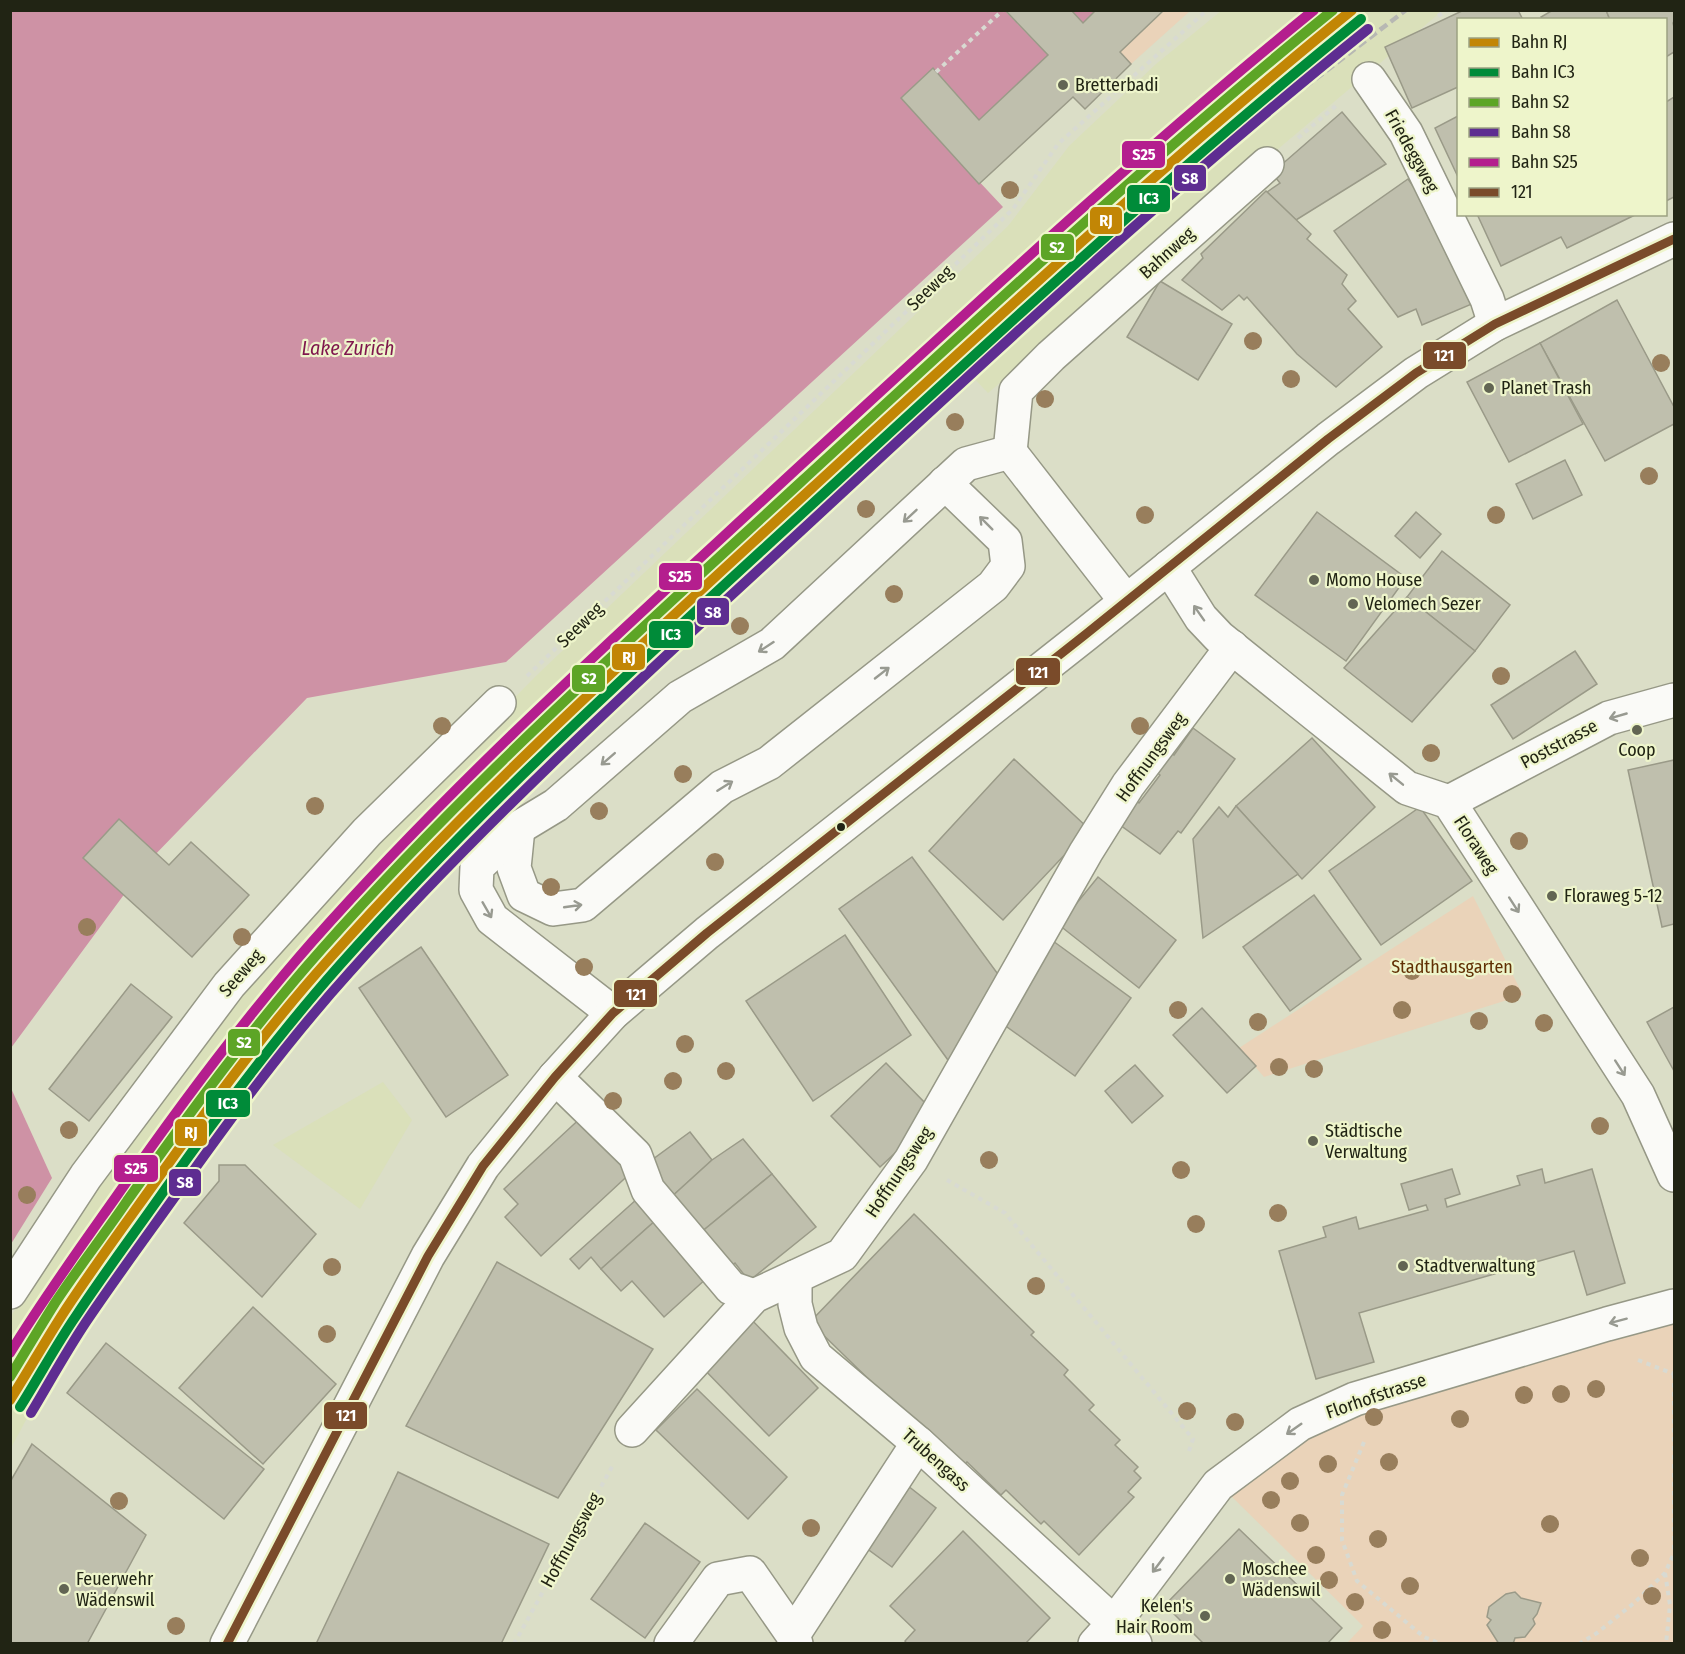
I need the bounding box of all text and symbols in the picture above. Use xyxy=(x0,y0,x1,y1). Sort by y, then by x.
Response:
legend xyxy=(1457,18,1667,216)
text: Bahn RJ xyxy=(1511,31,1567,53)
text: Bahn IC3 xyxy=(1511,61,1575,83)
place label: Bretterbadi xyxy=(1075,74,1159,96)
marker: Bretterbadi xyxy=(1056,78,1070,92)
text: Bahn S2 xyxy=(1511,91,1570,113)
street label: Friedeggweg xyxy=(1380,106,1444,197)
text: Bahn S8 xyxy=(1511,121,1571,143)
line badge: S25 xyxy=(1121,140,1166,169)
text: S25 xyxy=(1132,145,1156,164)
text: Bahn S25 xyxy=(1511,151,1578,173)
line badge: S8 xyxy=(1173,164,1207,192)
text: S8 xyxy=(1182,169,1199,188)
text: 121 xyxy=(1511,181,1533,203)
line badge: IC3 xyxy=(1126,184,1171,213)
text: IC3 xyxy=(1139,189,1160,208)
line badge: RJ xyxy=(1089,206,1123,235)
text: RJ xyxy=(1099,211,1113,230)
street label: Bahnweg xyxy=(1135,222,1200,284)
line badge: S2 xyxy=(1040,233,1075,261)
text: S2 xyxy=(1049,238,1065,257)
street label: Seeweg xyxy=(902,260,958,315)
water label: Lake Zurich xyxy=(302,336,394,360)
line badge: 121 xyxy=(1422,341,1467,370)
text: 121 xyxy=(1434,346,1454,365)
place label: Planet Trash xyxy=(1501,377,1592,399)
marker: Planet Trash xyxy=(1482,381,1496,395)
one-way arrow xyxy=(903,509,918,523)
one-way arrow xyxy=(979,516,994,531)
line badge: S25 xyxy=(658,562,703,591)
text: S25 xyxy=(668,567,692,586)
place label: Momo House xyxy=(1326,569,1422,591)
marker: Momo House xyxy=(1307,573,1321,587)
place label: Velomech Sezer xyxy=(1365,593,1481,615)
street label: Seeweg xyxy=(552,597,608,652)
line badge: S8 xyxy=(696,597,730,626)
marker: Velomech Sezer xyxy=(1346,597,1360,611)
text: S8 xyxy=(705,603,722,622)
one-way arrow xyxy=(1193,606,1205,622)
line badge: IC3 xyxy=(648,620,694,649)
text: IC3 xyxy=(661,625,682,644)
one-way arrow xyxy=(758,641,775,653)
line badge: RJ xyxy=(611,643,646,671)
text: RJ xyxy=(622,648,636,667)
line badge: 121 xyxy=(1015,657,1061,686)
text: 121 xyxy=(1028,663,1048,682)
line badge: S2 xyxy=(571,664,606,693)
one-way arrow xyxy=(874,666,890,679)
text: S2 xyxy=(581,669,597,688)
street label: Hoffnungsweg xyxy=(1111,708,1191,806)
one-way arrow xyxy=(1609,711,1628,722)
street label: Poststrasse xyxy=(1517,715,1601,773)
marker: Coop xyxy=(1630,723,1644,737)
place label: Coop xyxy=(1618,739,1656,761)
one-way arrow xyxy=(600,753,616,766)
one-way arrow xyxy=(1388,772,1404,785)
one-way arrow xyxy=(716,780,733,792)
street label: Floraweg xyxy=(1449,812,1503,879)
unlabelled marker xyxy=(835,821,847,833)
place label: Floraweg 5-12 xyxy=(1564,885,1662,907)
marker: Floraweg 5-12 xyxy=(1545,889,1559,903)
one-way arrow xyxy=(1508,896,1521,913)
one-way arrow xyxy=(481,901,493,918)
one-way arrow xyxy=(563,901,582,912)
street label: Seeweg xyxy=(214,944,268,1001)
park label: Stadthausgarten xyxy=(1391,956,1513,978)
line badge: 121 xyxy=(613,979,658,1008)
text: 121 xyxy=(626,985,646,1004)
line badge: S2 xyxy=(227,1028,261,1057)
text: S2 xyxy=(236,1033,252,1052)
one-way arrow xyxy=(1614,1060,1627,1077)
line badge: IC3 xyxy=(205,1089,251,1118)
text: IC3 xyxy=(218,1094,239,1113)
line badge: RJ xyxy=(174,1118,208,1147)
place label: Städtische Verwaltung xyxy=(1325,1120,1408,1163)
street label: Hoffnungsweg xyxy=(861,1122,938,1222)
text: RJ xyxy=(184,1123,198,1142)
marker: Städtische Verwaltung xyxy=(1306,1134,1320,1148)
line badge: S25 xyxy=(113,1154,159,1183)
text: S25 xyxy=(124,1159,148,1178)
line badge: S8 xyxy=(168,1168,202,1197)
text: S8 xyxy=(177,1173,194,1192)
place label: Stadtverwaltung xyxy=(1415,1255,1536,1277)
marker: Stadtverwaltung xyxy=(1396,1259,1410,1273)
one-way arrow xyxy=(1609,1316,1628,1327)
street label: Florhofstrasse xyxy=(1323,1369,1429,1423)
line badge: 121 xyxy=(323,1401,368,1430)
text: 121 xyxy=(336,1406,356,1425)
one-way arrow xyxy=(1287,1423,1303,1435)
street label: Trubengass xyxy=(898,1424,975,1496)
street label: Hoffnungsweg xyxy=(536,1488,606,1591)
one-way arrow xyxy=(1151,1556,1164,1572)
place label: Moschee Wädenswil xyxy=(1242,1558,1321,1601)
place label: Feuerwehr Wädenswil xyxy=(76,1568,155,1611)
marker: Moschee Wädenswil xyxy=(1223,1572,1237,1586)
marker: Feuerwehr Wädenswil xyxy=(57,1582,71,1596)
place label: Kelen's Hair Room xyxy=(1116,1595,1193,1638)
marker: Kelen's Hair Room xyxy=(1198,1609,1212,1623)

